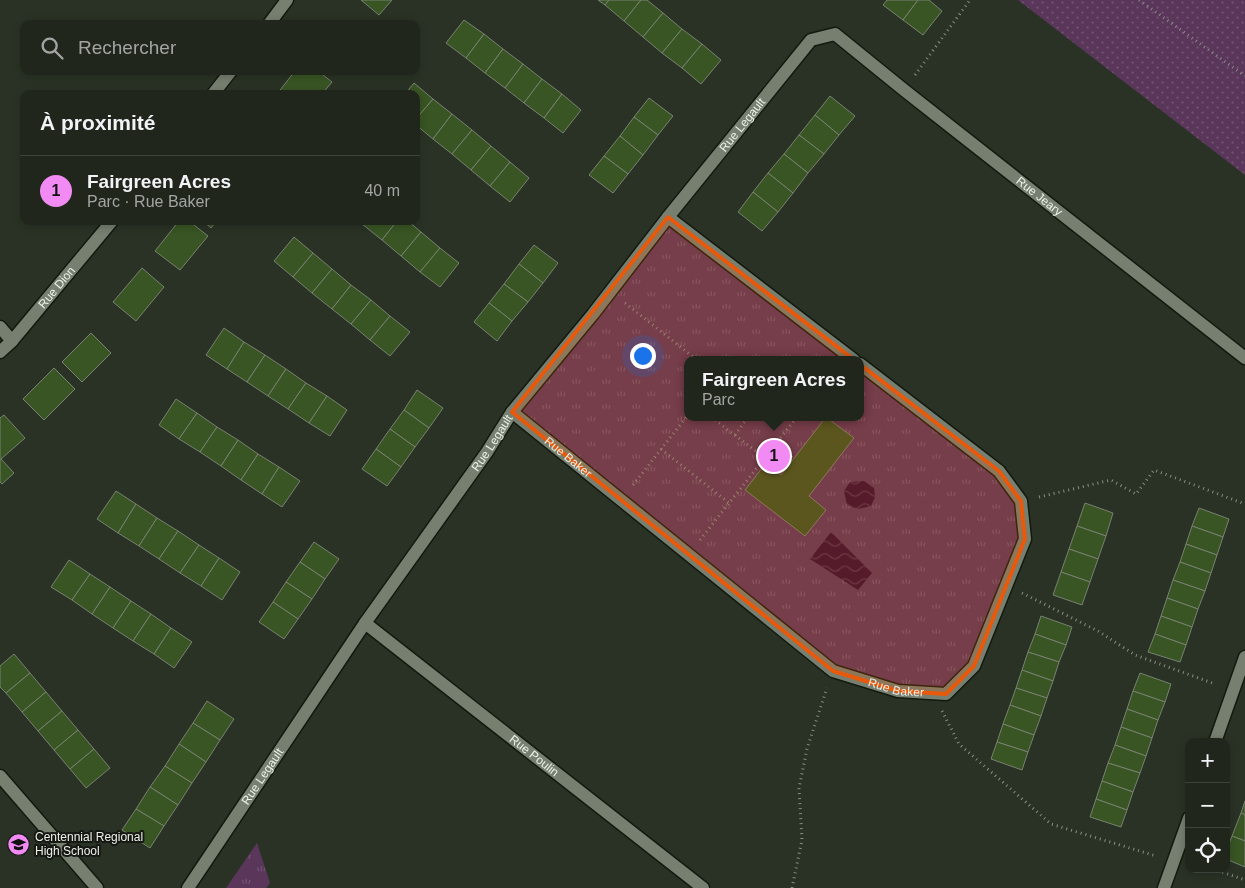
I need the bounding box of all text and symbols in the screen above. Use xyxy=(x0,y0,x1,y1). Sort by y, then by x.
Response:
search box xyxy=(20,20,420,75)
icon: search xyxy=(38,34,66,62)
text: Rechercher xyxy=(78,37,176,58)
street label: Rue Legault xyxy=(717,95,769,155)
text: À proximité xyxy=(40,111,156,134)
text: Fairgreen Acres xyxy=(87,171,231,192)
street label: Rue Jeary xyxy=(1014,174,1065,219)
text: 1 xyxy=(52,182,60,199)
text: 40 m xyxy=(364,182,400,199)
text: Parc · Rue Baker xyxy=(87,193,210,210)
street label: Rue Dion xyxy=(35,264,78,311)
your location xyxy=(630,343,656,369)
popup xyxy=(684,356,864,421)
text: Fairgreen Acres xyxy=(702,369,846,390)
text: Parc xyxy=(702,391,735,408)
street label: Rue Legault xyxy=(468,412,516,474)
street label: Rue Baker xyxy=(542,434,595,480)
pin: 1 xyxy=(758,437,790,475)
street label: Rue Baker xyxy=(866,675,924,700)
street label: Rue Poulin xyxy=(507,732,562,779)
map controls xyxy=(1185,738,1230,873)
button: + xyxy=(1185,738,1230,783)
street label: Rue Legault xyxy=(239,745,287,807)
button: − xyxy=(1185,783,1230,828)
button: locate xyxy=(1185,828,1230,873)
place label: Centennial Regional High School xyxy=(35,830,143,858)
school or university icon: Centennial Regional High School xyxy=(7,832,31,856)

